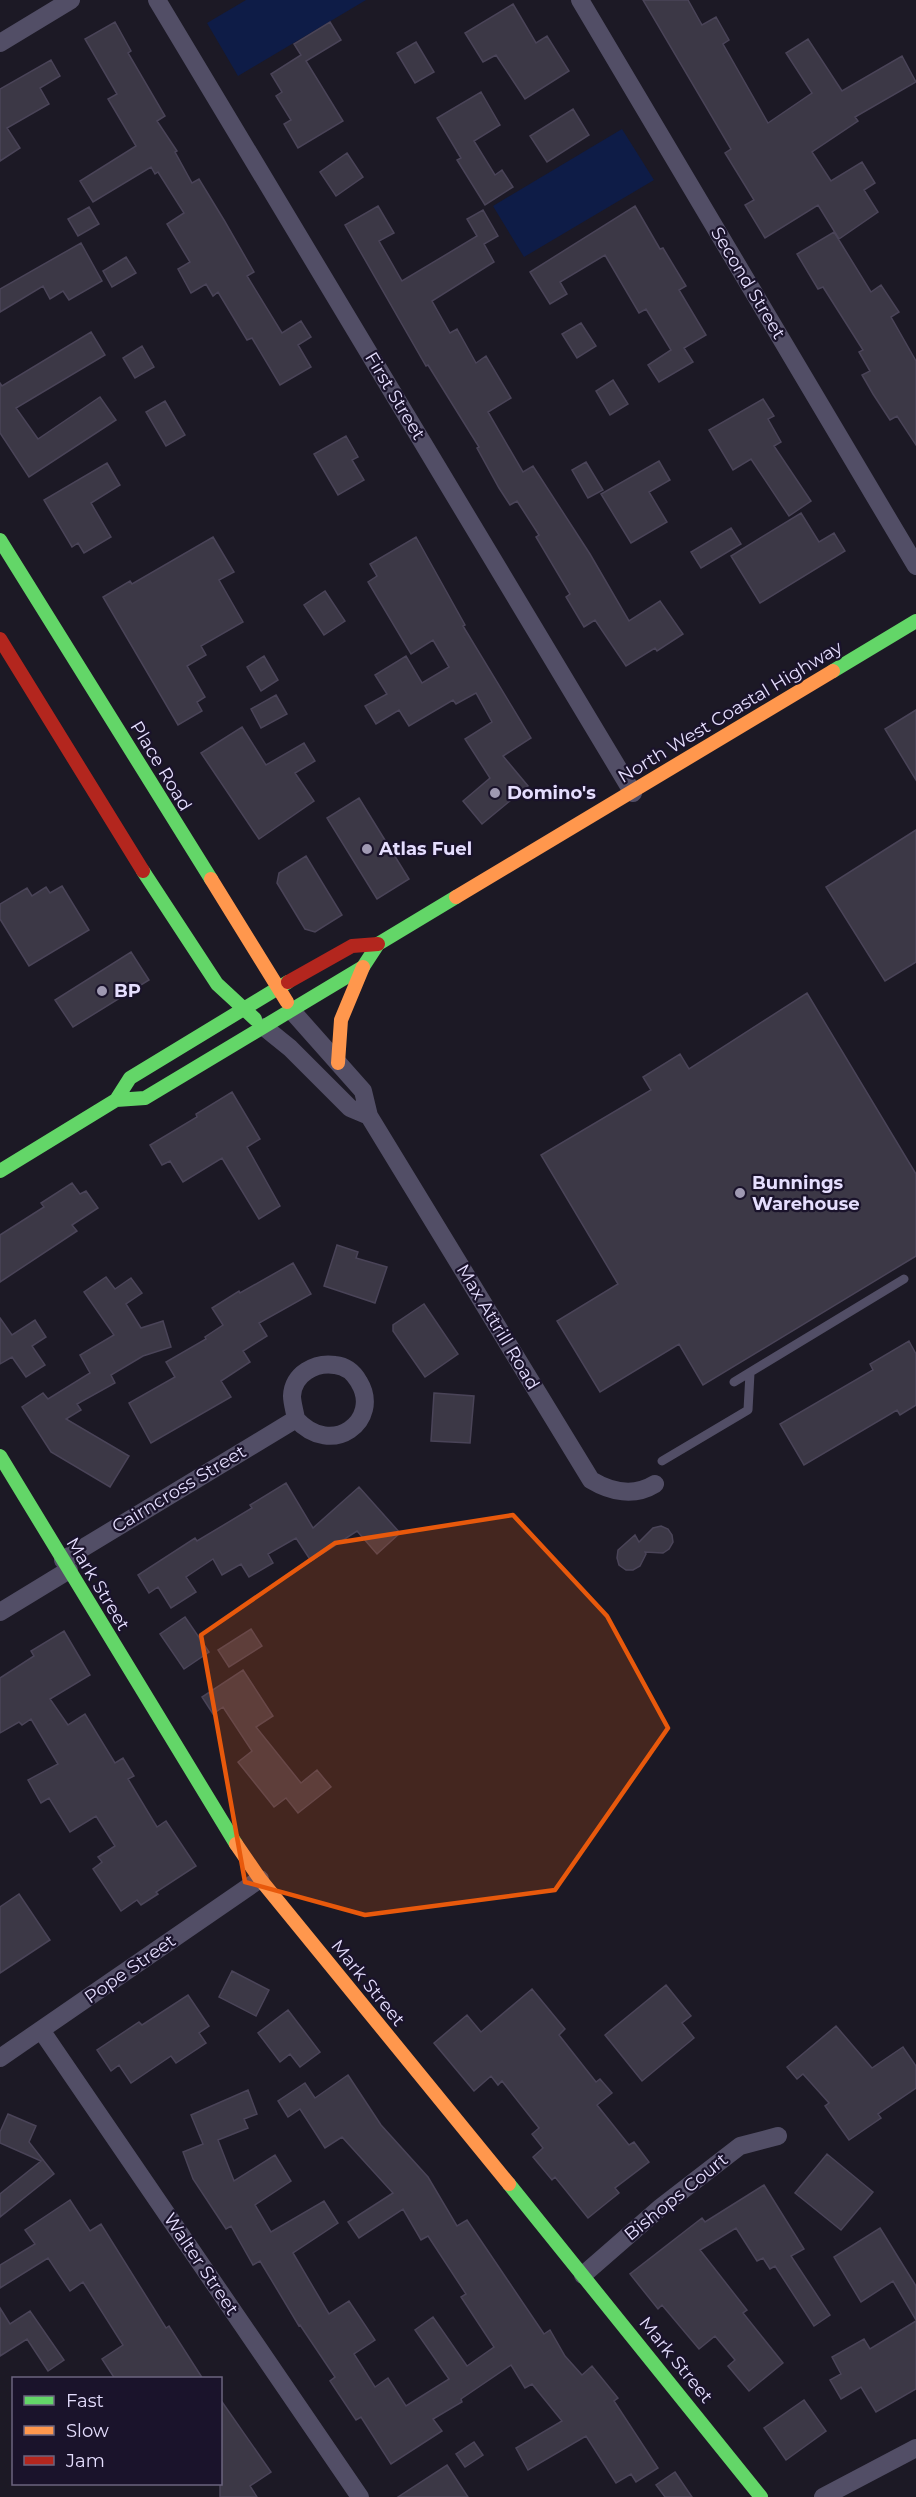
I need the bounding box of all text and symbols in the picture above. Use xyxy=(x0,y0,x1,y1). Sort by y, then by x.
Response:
street label: Second Street xyxy=(706,223,790,343)
street label: First Street xyxy=(360,348,430,444)
street label: North West Coastal Highway xyxy=(614,636,846,788)
street label: Place Road xyxy=(126,717,196,815)
place label: Domino's xyxy=(507,782,596,804)
marker: Domino's xyxy=(488,786,502,800)
place label: Atlas Fuel xyxy=(378,838,472,860)
marker: Atlas Fuel xyxy=(360,842,374,856)
place label: BP xyxy=(114,980,141,1002)
marker: BP xyxy=(95,984,109,998)
place label: Bunnings Warehouse xyxy=(752,1172,860,1215)
marker: Bunnings Warehouse xyxy=(733,1186,747,1200)
street label: Max Attrill Road xyxy=(452,1260,544,1394)
street label: Cairncross Street xyxy=(108,1440,250,1538)
street label: Mark Street xyxy=(62,1533,134,1635)
street label: Pope Street xyxy=(80,1930,180,2008)
street label: Mark Street xyxy=(326,1935,410,2031)
street label: Bishops Court xyxy=(620,2149,732,2245)
street label: Walter Street xyxy=(159,2209,243,2319)
street label: Mark Street xyxy=(634,2312,718,2408)
legend xyxy=(12,2377,222,2485)
text: Fast xyxy=(66,2390,104,2412)
text: Slow xyxy=(66,2420,109,2442)
text: Jam xyxy=(65,2450,105,2472)

